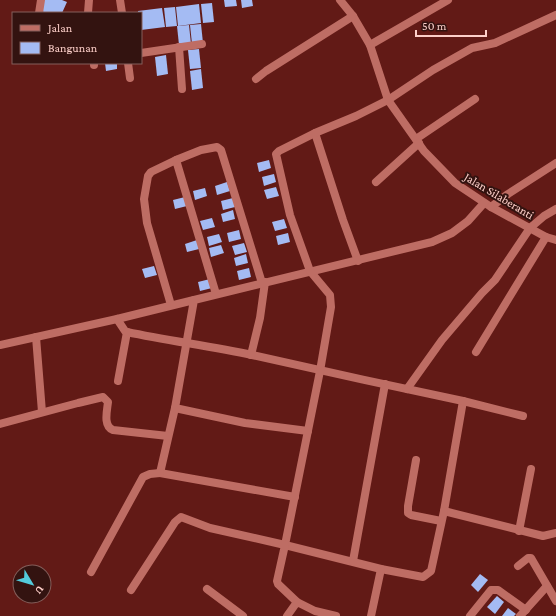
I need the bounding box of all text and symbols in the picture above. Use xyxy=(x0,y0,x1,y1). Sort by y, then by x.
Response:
legend xyxy=(12,12,142,64)
scale bar xyxy=(416,12,486,38)
text: 50 m xyxy=(422,19,447,33)
text: Jalan xyxy=(47,21,73,35)
text: Bangunan xyxy=(48,41,98,55)
street label: Jalan Silaberanti xyxy=(461,169,536,222)
north arrow xyxy=(12,564,52,604)
text: U xyxy=(33,583,47,597)

